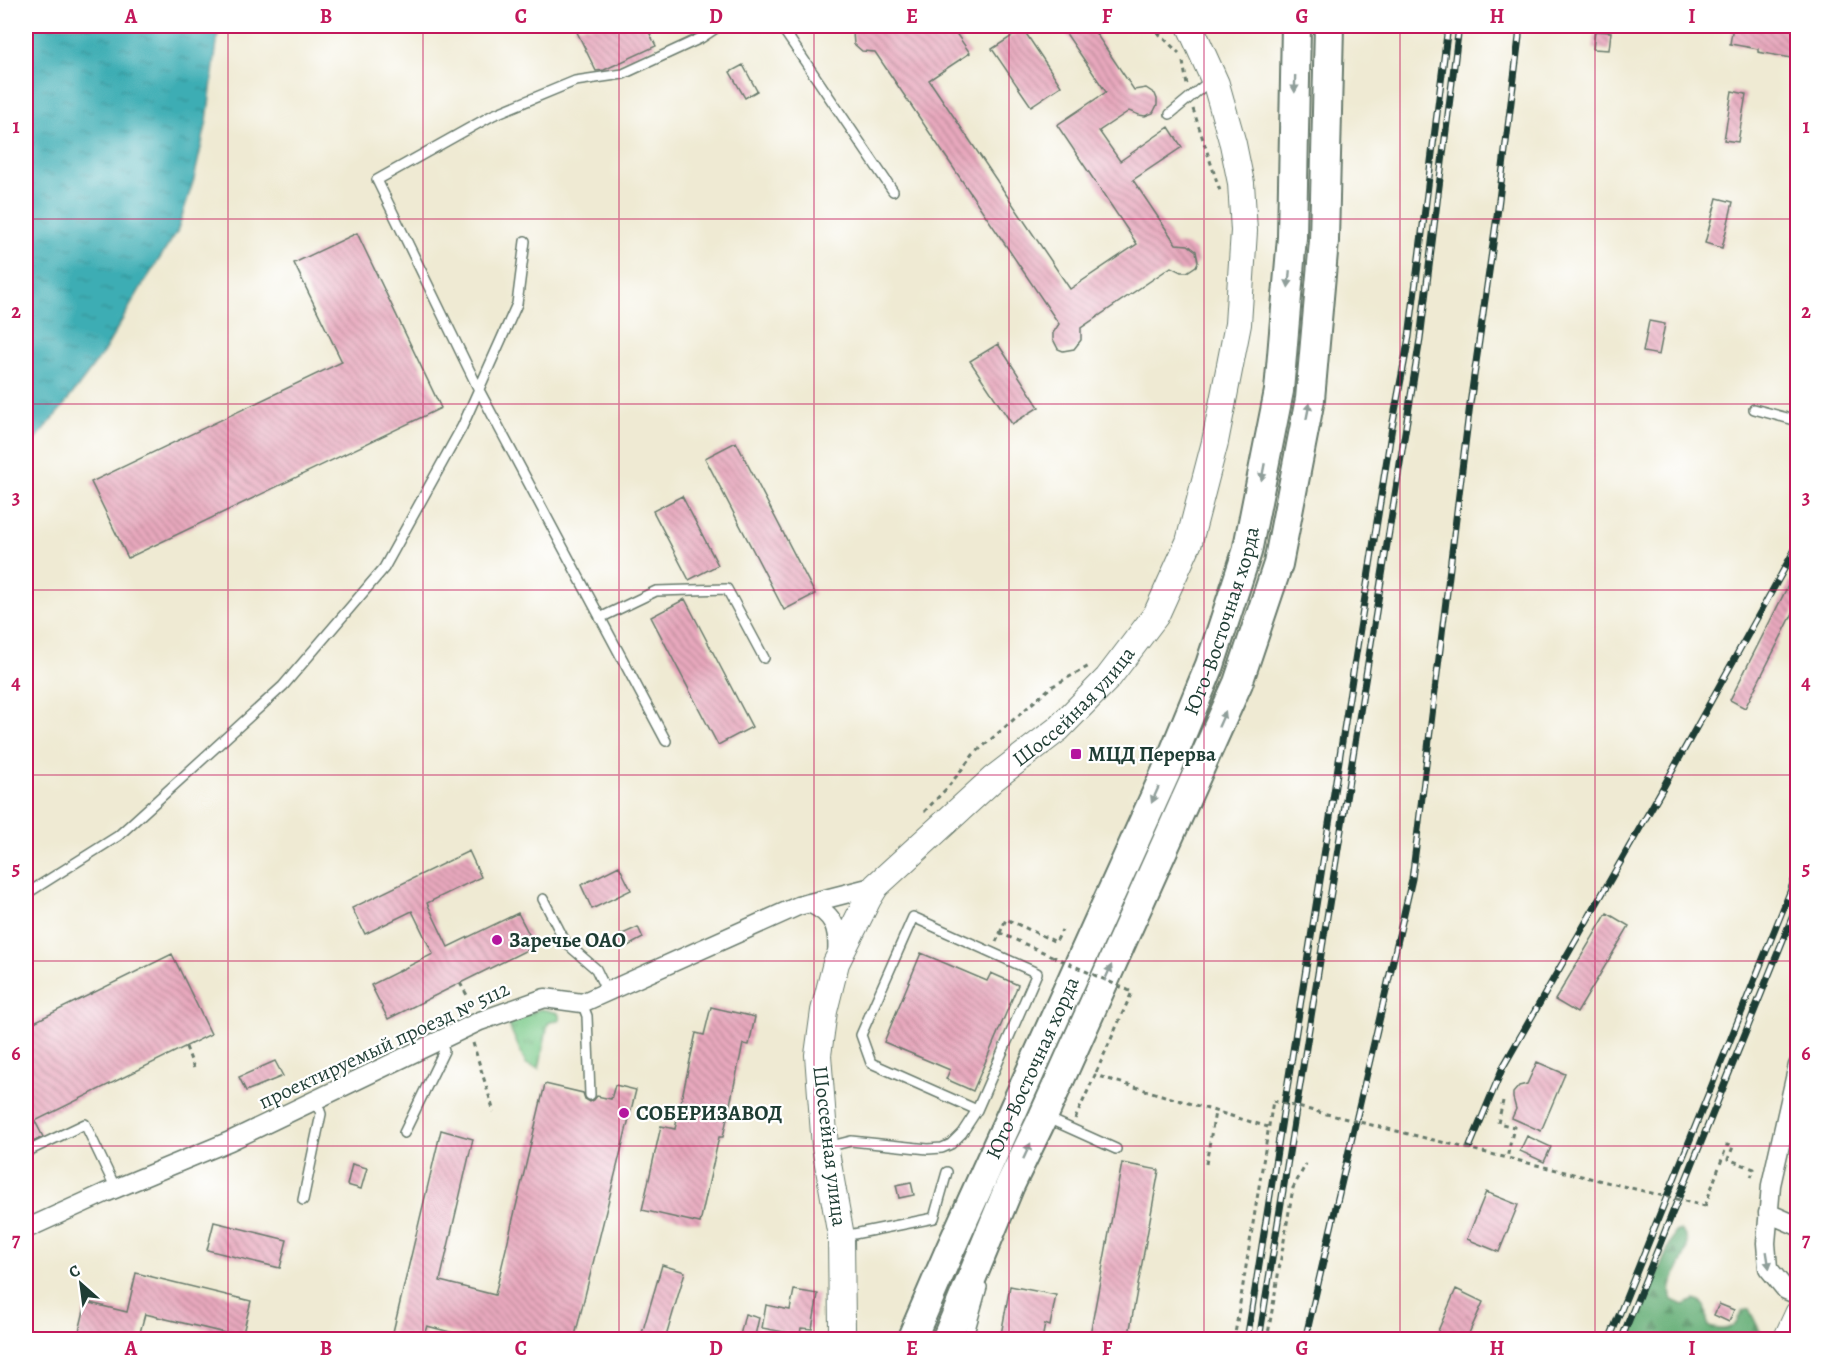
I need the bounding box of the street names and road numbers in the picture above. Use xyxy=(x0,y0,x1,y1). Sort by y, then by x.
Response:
street label: Юго-Восточная хорда xyxy=(1177,524,1266,720)
street label: Шоссейная улица xyxy=(1007,640,1141,773)
street label: Юго-Восточная хорда xyxy=(979,972,1086,1164)
street label: проектируемый проезд № 5112 xyxy=(254,974,514,1116)
street label: Шоссейная улица xyxy=(806,1064,854,1228)

